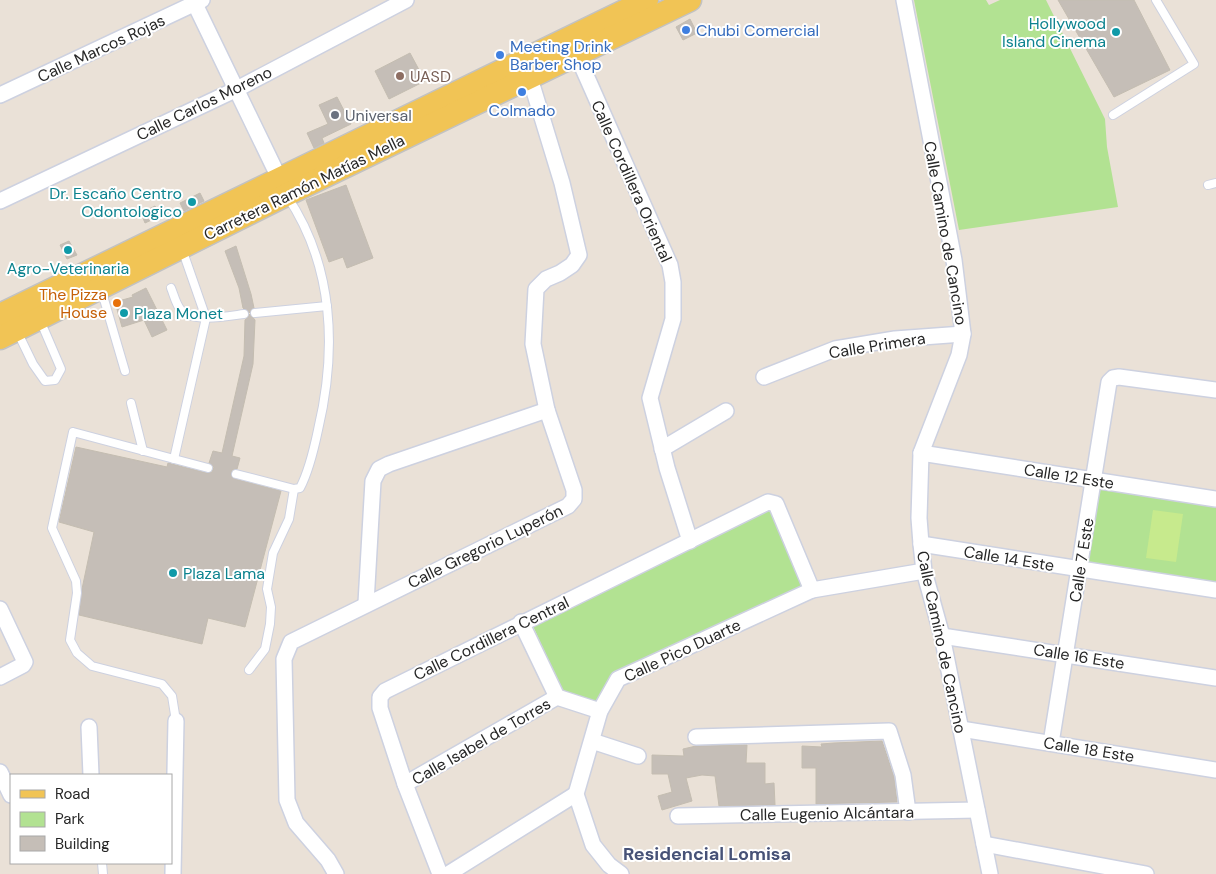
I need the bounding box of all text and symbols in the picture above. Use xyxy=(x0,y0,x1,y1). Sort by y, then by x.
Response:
street label: Calle Marcos Rojas xyxy=(34,10,168,87)
place label: Hollywood Island Cinema xyxy=(1002,13,1106,52)
place label: Chubi Comercial xyxy=(696,20,819,41)
marker: Chubi Comercial xyxy=(680,24,692,36)
marker: Hollywood Island Cinema xyxy=(1110,26,1122,38)
place label: Meeting Drink Barber Shop xyxy=(510,36,612,75)
marker: Meeting Drink Barber Shop xyxy=(494,49,506,61)
street label: Calle Carlos Moreno xyxy=(133,61,276,145)
place label: UASD xyxy=(410,66,451,87)
marker: UASD xyxy=(394,70,406,82)
marker: Colmado xyxy=(516,86,528,98)
street label: Calle Cordillera Oriental xyxy=(586,97,677,265)
place label: Colmado xyxy=(488,100,556,121)
place label: Universal xyxy=(345,105,412,126)
marker: Universal xyxy=(329,109,341,121)
street label: Carretera Ramón Matías Mella xyxy=(200,130,408,245)
street label: Calle Camino de Cancino xyxy=(919,140,972,327)
place label: Dr. Escaño Centro Odontologico xyxy=(49,183,182,222)
marker: Dr. Escaño Centro Odontologico xyxy=(186,196,198,208)
marker: Agro-Veterinaria xyxy=(62,244,74,256)
place label: Agro-Veterinaria xyxy=(7,258,129,279)
place label: The Pizza House xyxy=(39,284,107,323)
marker: The Pizza House xyxy=(111,297,123,309)
place label: Plaza Monet xyxy=(134,303,223,324)
marker: Plaza Monet xyxy=(118,307,130,319)
street label: Calle Primera xyxy=(827,327,927,364)
street label: Calle 12 Este xyxy=(1022,459,1115,494)
street label: Calle Gregorio Luperón xyxy=(404,500,566,593)
street label: Calle 7 Este xyxy=(1064,516,1099,604)
street label: Calle 14 Este xyxy=(962,541,1056,576)
street label: Calle Camino de Cancino xyxy=(912,549,971,735)
place label: Plaza Lama xyxy=(183,563,265,584)
marker: Plaza Lama xyxy=(167,567,179,579)
street label: Calle Cordillera Central xyxy=(410,592,572,685)
street label: Calle Pico Duarte xyxy=(620,614,744,687)
street label: Calle 16 Este xyxy=(1032,639,1126,674)
street label: Calle Isabel de Torres xyxy=(408,693,555,790)
street label: Calle 18 Este xyxy=(1042,732,1136,767)
legend xyxy=(10,774,172,864)
text: Road xyxy=(55,784,90,804)
street label: Calle Eugenio Alcántara xyxy=(740,801,914,826)
text: Park xyxy=(55,809,85,829)
text: Building xyxy=(55,834,110,854)
district label: Residencial Lomisa xyxy=(623,842,791,866)

